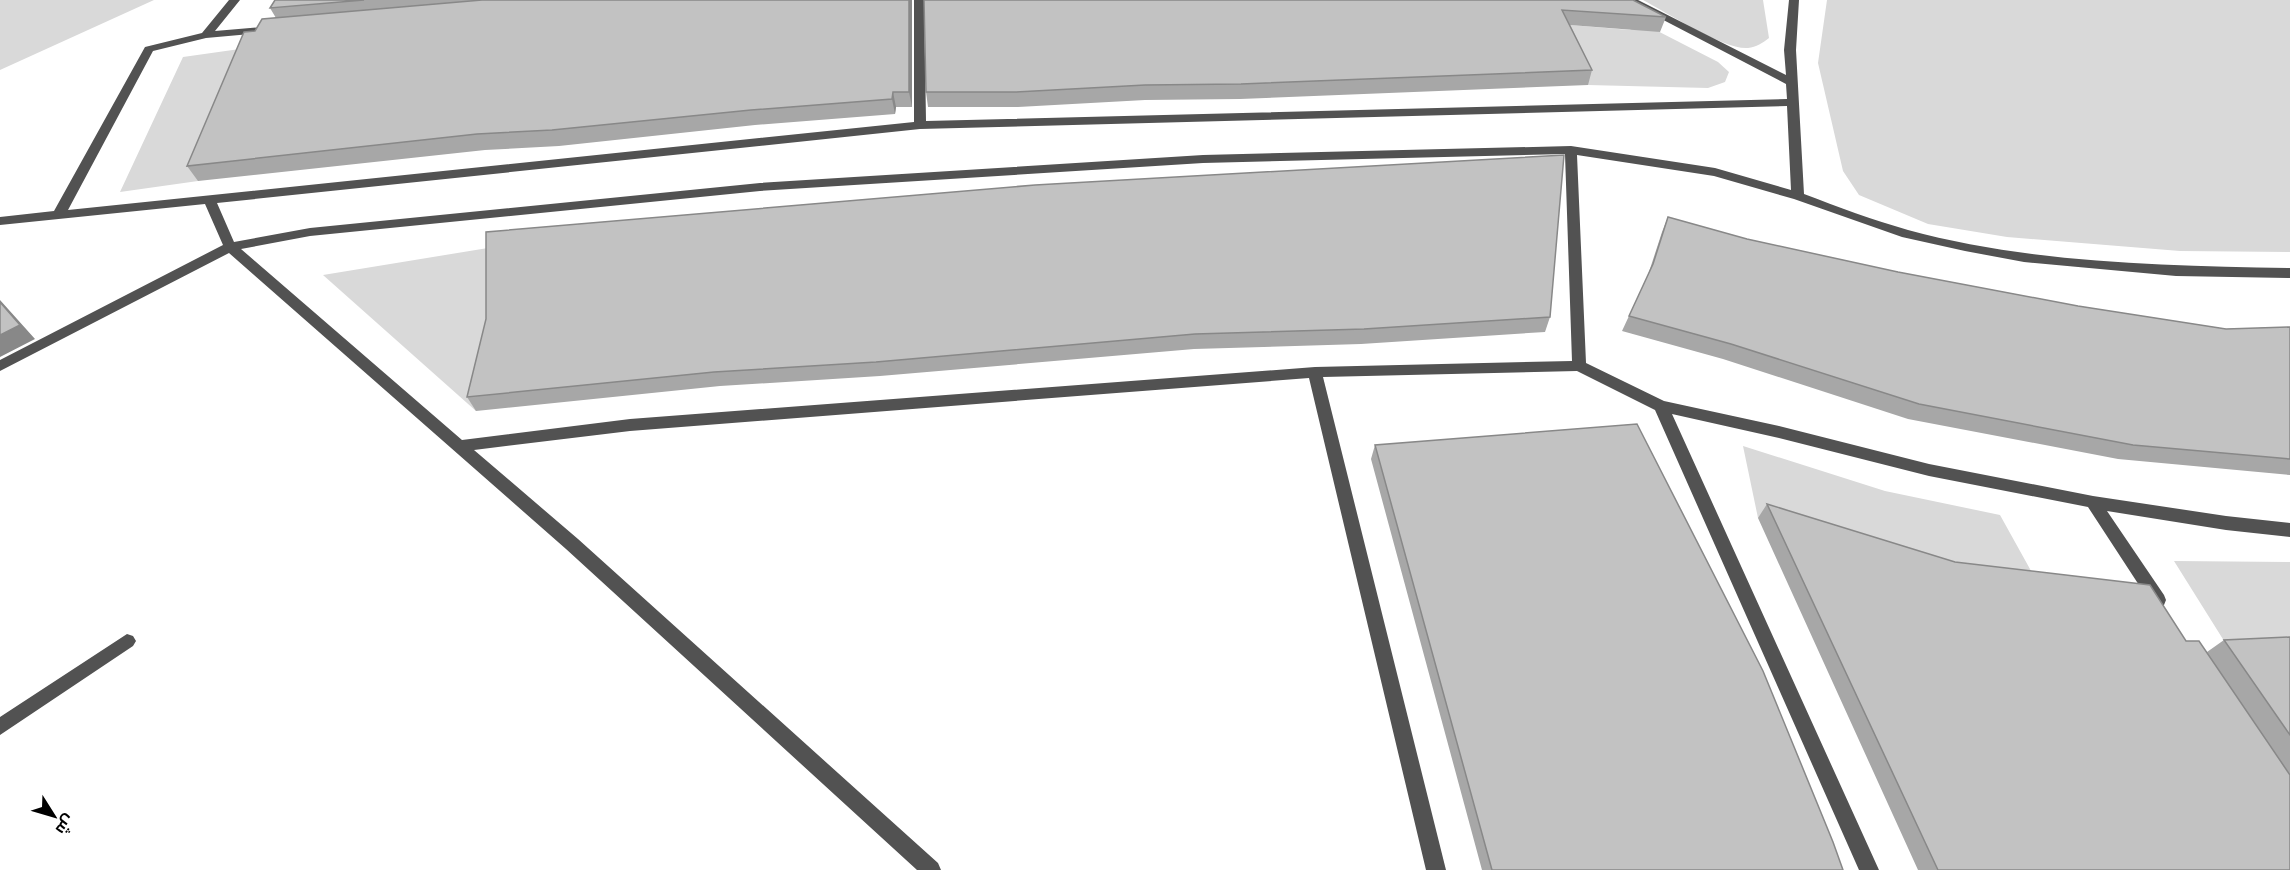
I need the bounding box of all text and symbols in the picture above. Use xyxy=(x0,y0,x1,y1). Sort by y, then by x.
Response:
north arrow xyxy=(24,786,84,846)
text: ش xyxy=(52,811,79,838)

